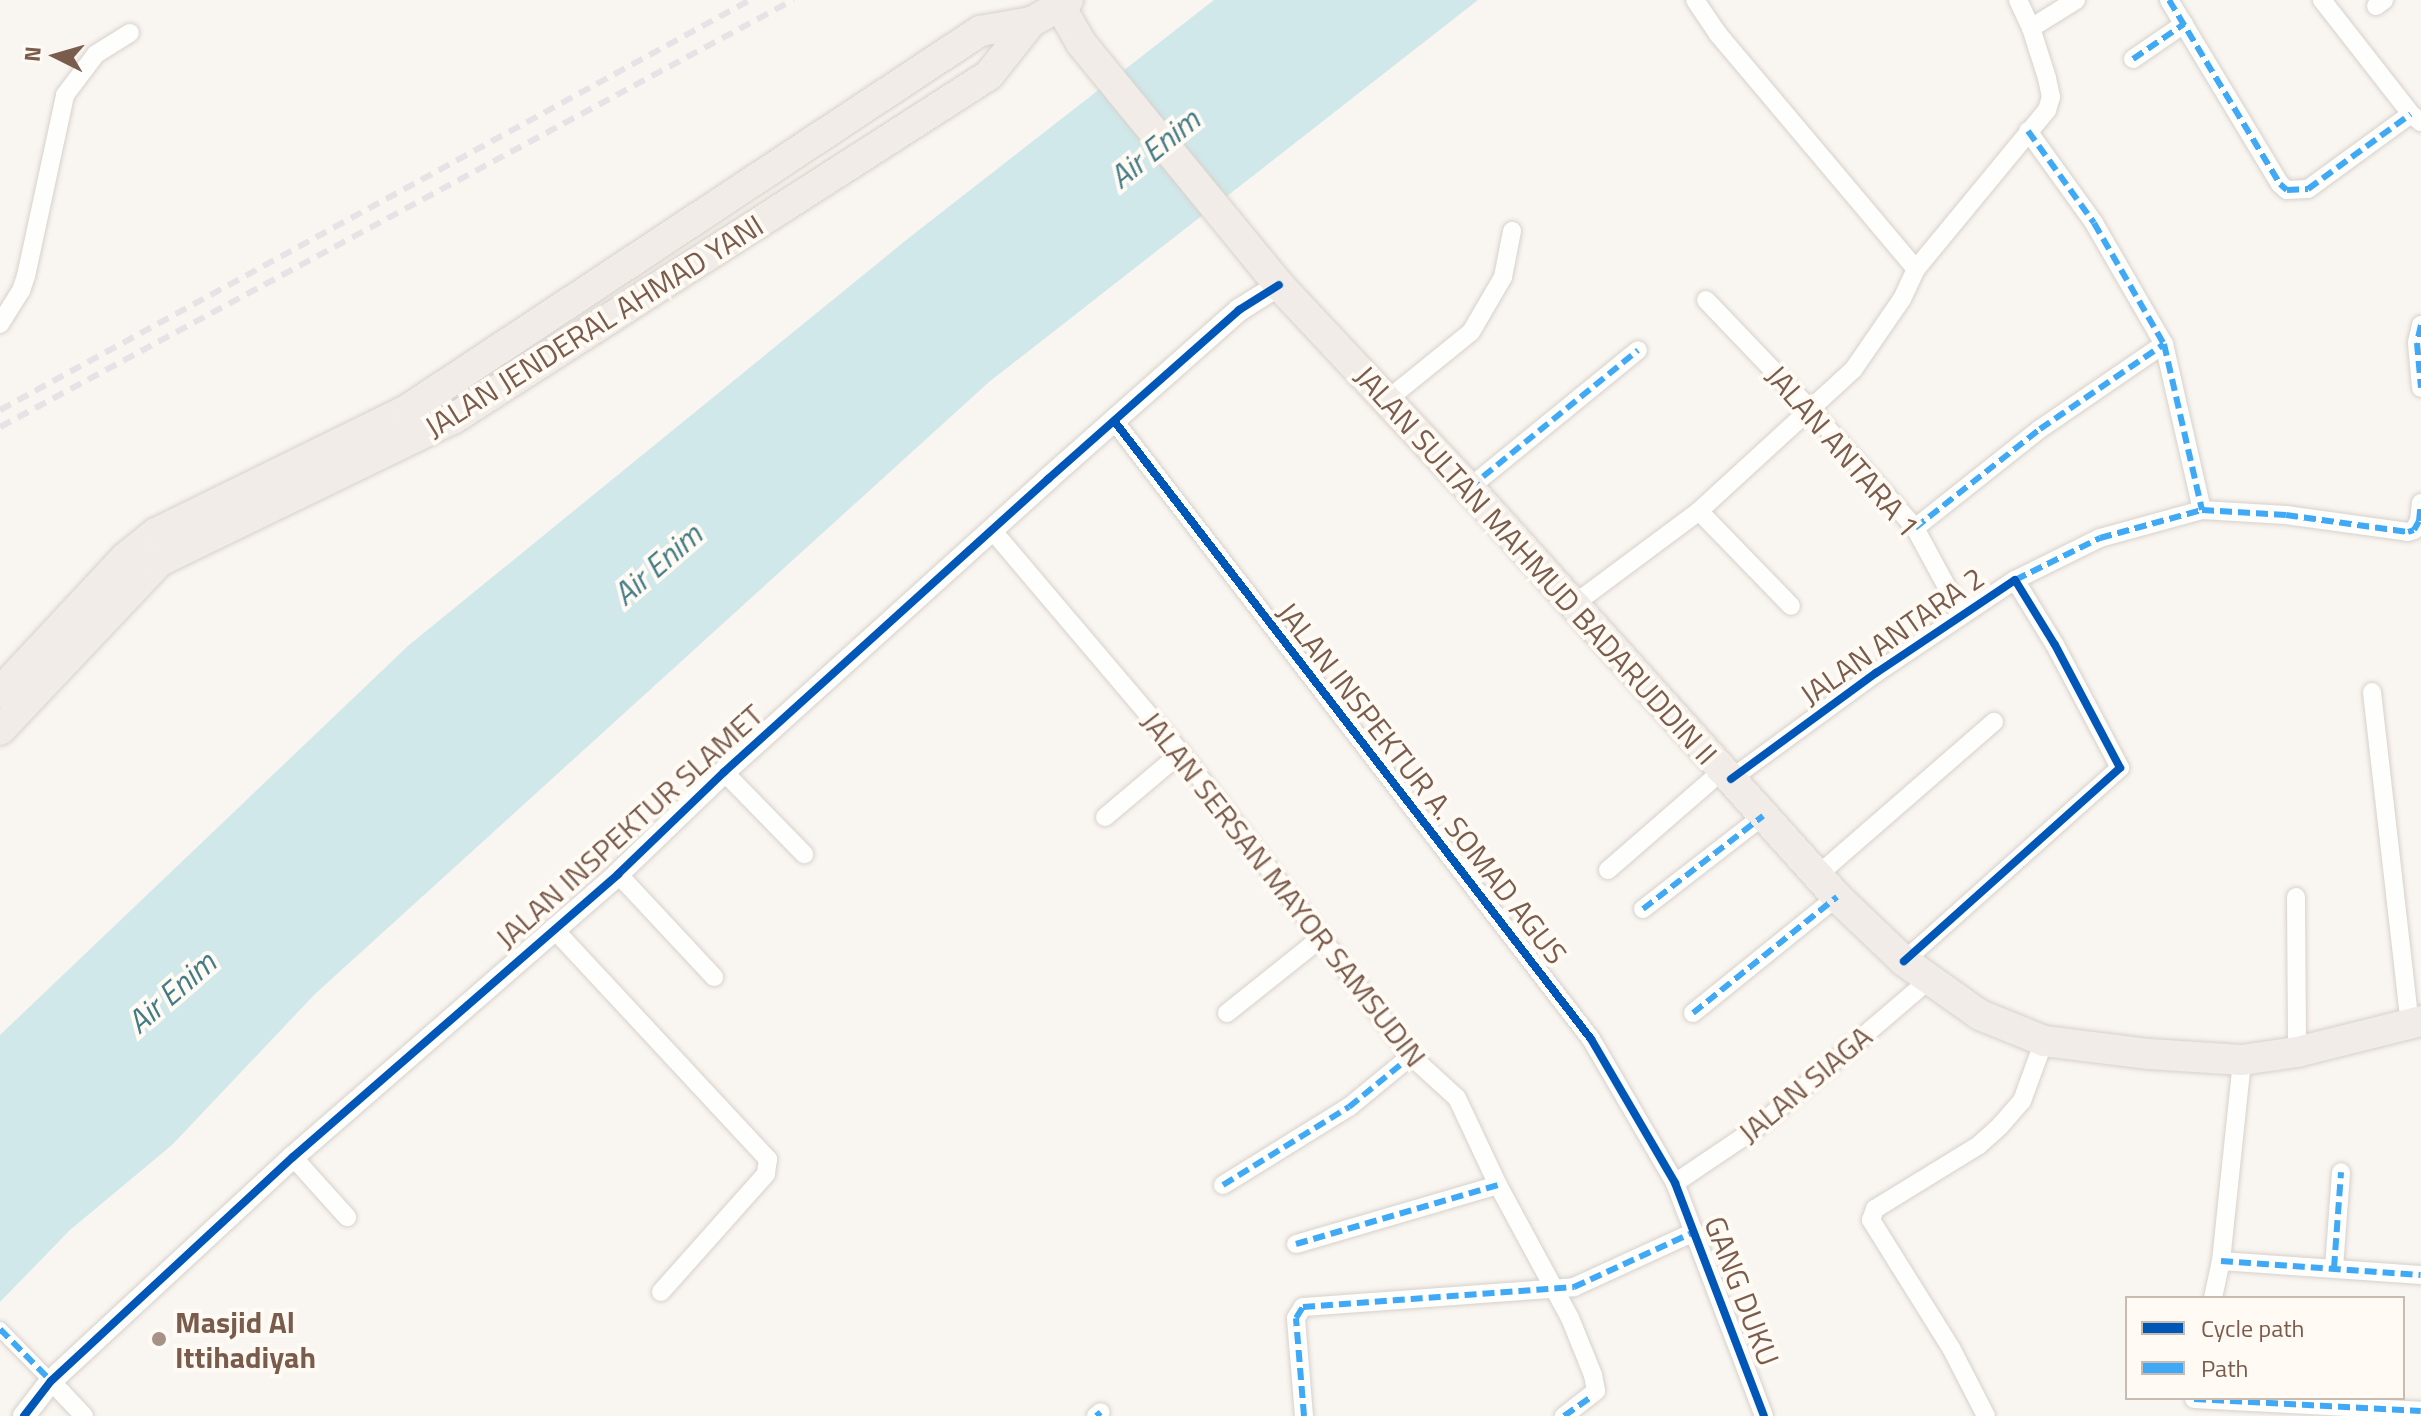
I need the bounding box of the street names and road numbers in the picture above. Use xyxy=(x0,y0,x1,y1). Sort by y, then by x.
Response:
street label: JALAN JENDERAL AHMAD YANI xyxy=(418,207,770,445)
street label: JALAN SULTAN MAHMUD BADARUDDIN II xyxy=(1347,358,1725,772)
street label: JALAN ANTARA 1 xyxy=(1759,358,1927,544)
street label: JALAN ANTARA 2 xyxy=(1793,559,1991,713)
street label: JALAN INSPEKTUR A. SOMAD AGUS xyxy=(1270,595,1574,971)
street label: JALAN INSPEKTUR SLAMET xyxy=(488,696,770,956)
street label: JALAN SERSAN MAYOR SAMSUDIN xyxy=(1134,704,1434,1074)
street label: JALAN SIAGA xyxy=(1731,1018,1879,1150)
street label: GANG DUKU xyxy=(1697,1211,1787,1371)

